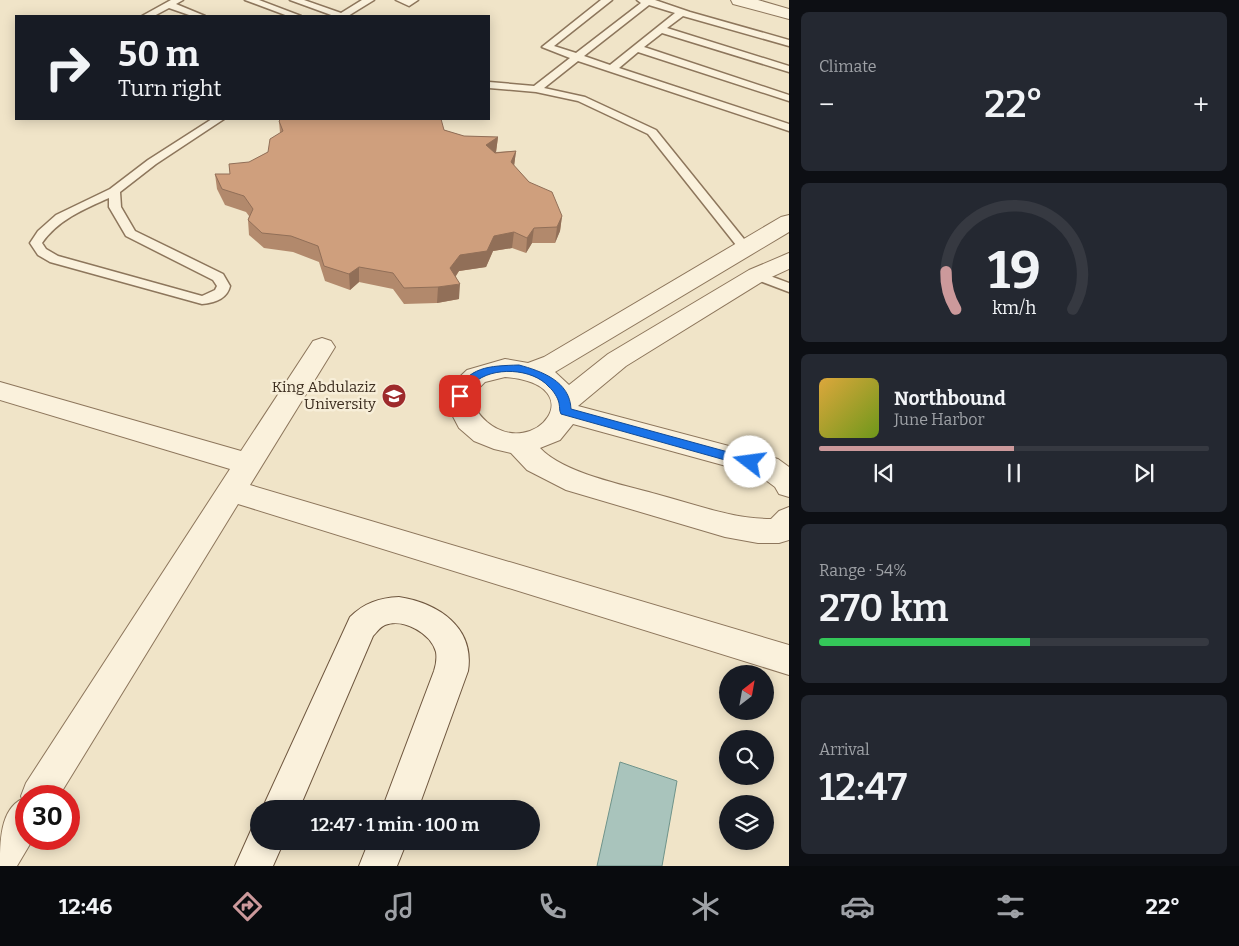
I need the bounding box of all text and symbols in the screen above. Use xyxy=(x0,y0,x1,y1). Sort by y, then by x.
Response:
text: 50 m xyxy=(118,33,199,75)
icon: right xyxy=(35,35,100,100)
text: Climate xyxy=(819,57,877,76)
text: Turn right xyxy=(118,75,221,102)
text: 22° xyxy=(984,81,1043,127)
text: − xyxy=(819,88,834,121)
text: + xyxy=(1193,88,1209,121)
text: 19 xyxy=(987,239,1041,302)
text: km/h xyxy=(992,297,1036,319)
pin xyxy=(439,375,481,417)
place label: King Abdulaziz University xyxy=(272,378,376,413)
icon: arrive xyxy=(446,382,474,410)
school or university icon: King Abdulaziz University xyxy=(381,383,407,409)
text: Northbound xyxy=(894,387,1006,410)
text: June Harbor xyxy=(894,410,985,429)
position arrow xyxy=(723,435,775,487)
icon: previous xyxy=(870,459,898,487)
icon: pause xyxy=(1000,459,1028,487)
icon: next xyxy=(1130,459,1158,487)
text: Range · 54% xyxy=(819,561,907,580)
text: 270 km xyxy=(819,585,949,631)
north arrow xyxy=(719,665,774,720)
map controls xyxy=(719,665,774,850)
button: search xyxy=(719,730,774,785)
text: Arrival xyxy=(819,740,870,759)
text: 12:47 xyxy=(819,764,907,810)
speed limit sign: 30 xyxy=(15,785,80,850)
button: layers xyxy=(719,795,774,850)
text: 12:47 · 1 min · 100 m xyxy=(311,813,479,836)
icon: directions xyxy=(230,889,265,924)
icon: music xyxy=(382,889,417,924)
icon: phone xyxy=(535,889,570,924)
icon: climate xyxy=(688,889,723,924)
icon: car xyxy=(840,889,875,924)
icon: filters xyxy=(993,889,1028,924)
text: 12:46 xyxy=(59,893,112,920)
text: 22° xyxy=(1146,893,1180,920)

